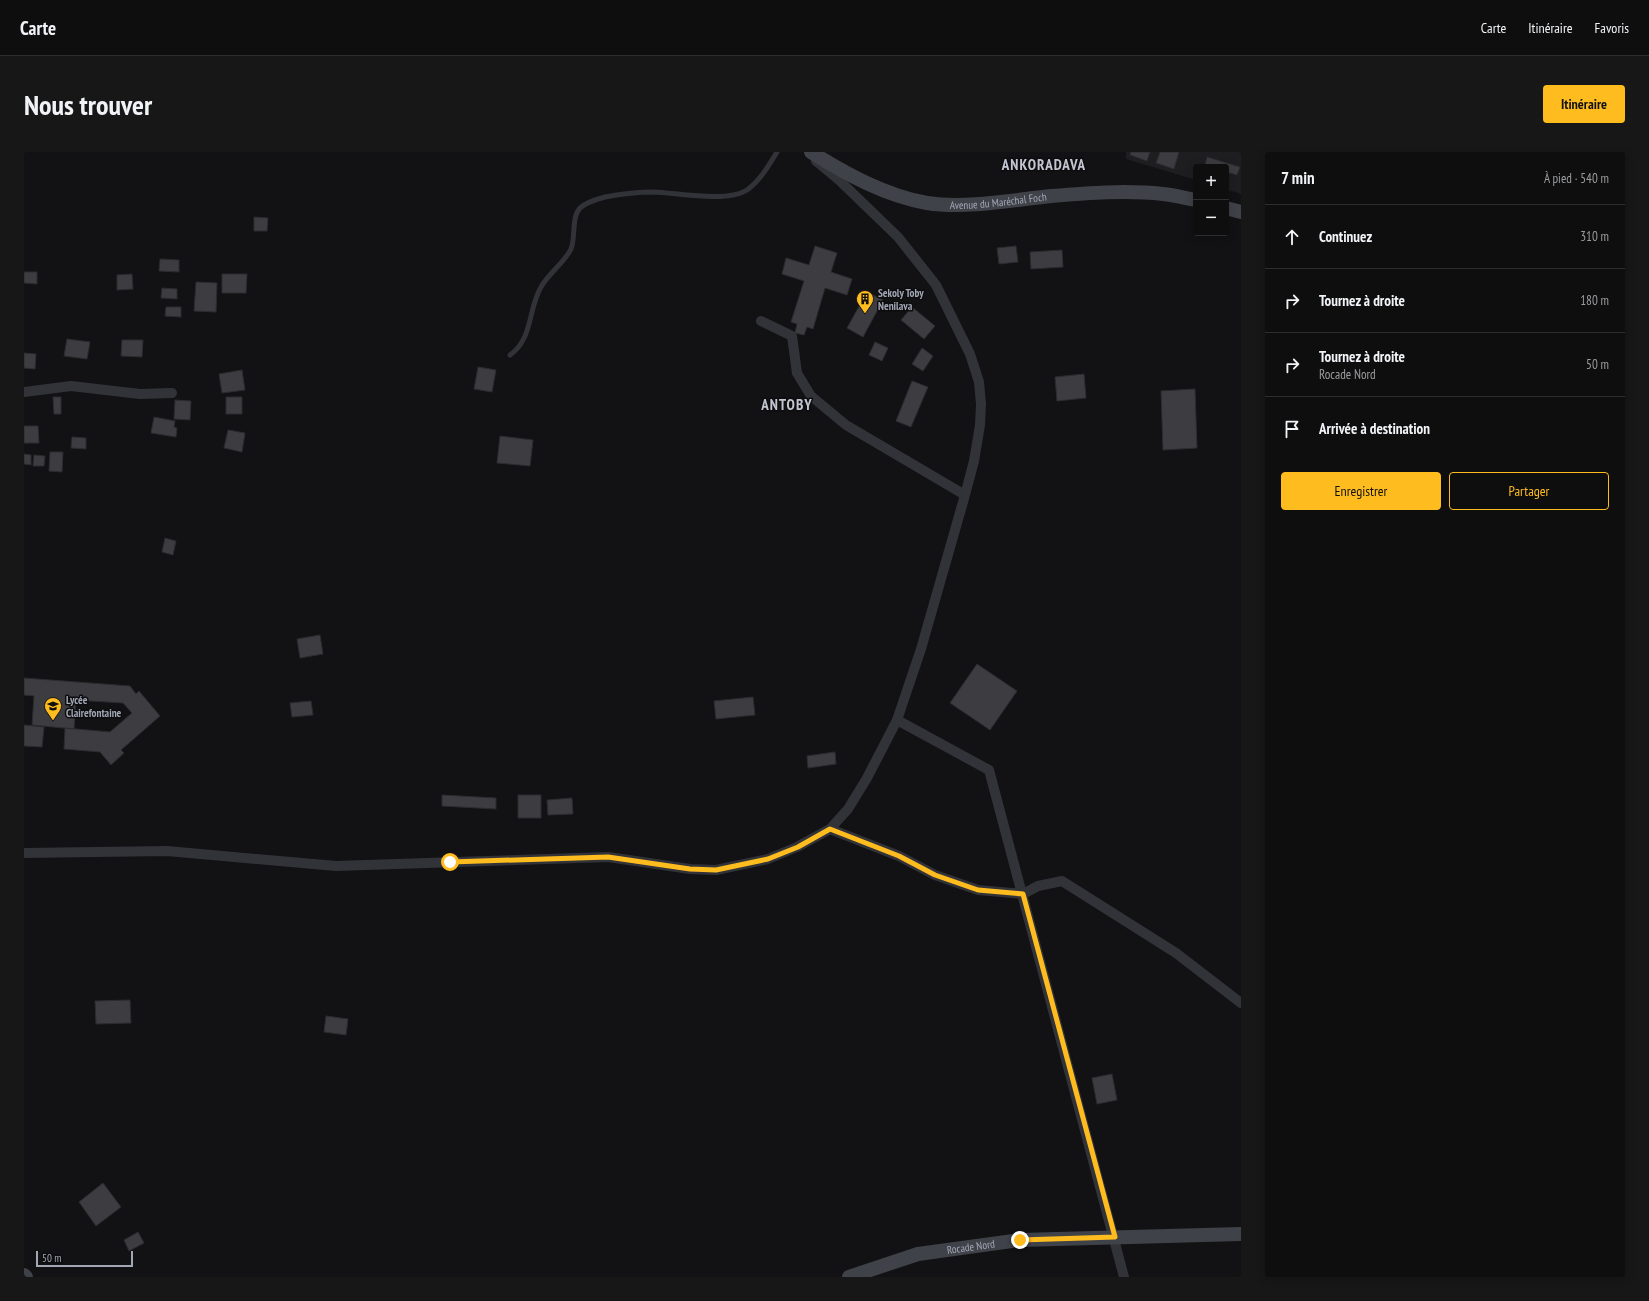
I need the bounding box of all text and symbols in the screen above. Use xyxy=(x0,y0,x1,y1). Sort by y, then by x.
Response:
text: Carte xyxy=(20,16,56,40)
text: Carte xyxy=(1481,19,1506,37)
text: Itinéraire xyxy=(1528,19,1573,37)
text: Favoris xyxy=(1595,19,1629,37)
button: Itinéraire xyxy=(1543,85,1625,123)
text: Nous trouver xyxy=(24,86,152,123)
district label: ANKORADAVA xyxy=(1001,155,1086,174)
map controls xyxy=(1193,164,1229,236)
button: + xyxy=(1193,164,1229,200)
text: 7 min xyxy=(1281,167,1315,189)
text: À pied · 540 m xyxy=(1544,170,1609,187)
street label: Avenue du Maréchal Foch xyxy=(950,189,1048,212)
button: − xyxy=(1193,200,1229,236)
icon: ahead xyxy=(1281,226,1303,248)
text: Continuez xyxy=(1319,227,1372,246)
text: 310 m xyxy=(1580,228,1609,245)
place label: Sekoly Toby Nenilava xyxy=(878,286,924,313)
building icon: Sekoly Toby Nenilava xyxy=(855,289,875,314)
icon: right xyxy=(1281,290,1303,312)
text: Tournez à droite xyxy=(1319,291,1405,310)
text: 180 m xyxy=(1580,292,1609,309)
text: Tournez à droite xyxy=(1319,347,1405,366)
icon: right xyxy=(1281,354,1303,376)
text: 50 m xyxy=(1586,356,1609,373)
text: Rocade Nord xyxy=(1319,366,1376,383)
district label: ANTOBY xyxy=(760,395,813,414)
icon: arrive xyxy=(1281,418,1303,440)
text: Arrivée à destination xyxy=(1319,419,1430,438)
button: Enregistrer xyxy=(1281,472,1441,510)
button: Partager xyxy=(1449,472,1609,510)
place label: Lycée Clairefontaine xyxy=(66,693,122,720)
school or university icon: Lycée Clairefontaine xyxy=(43,696,63,721)
route start xyxy=(441,853,459,871)
route end xyxy=(1011,1231,1029,1249)
street label: Rocade Nord xyxy=(946,1237,996,1257)
scale bar xyxy=(36,1249,133,1268)
text: 50 m xyxy=(42,1251,61,1265)

